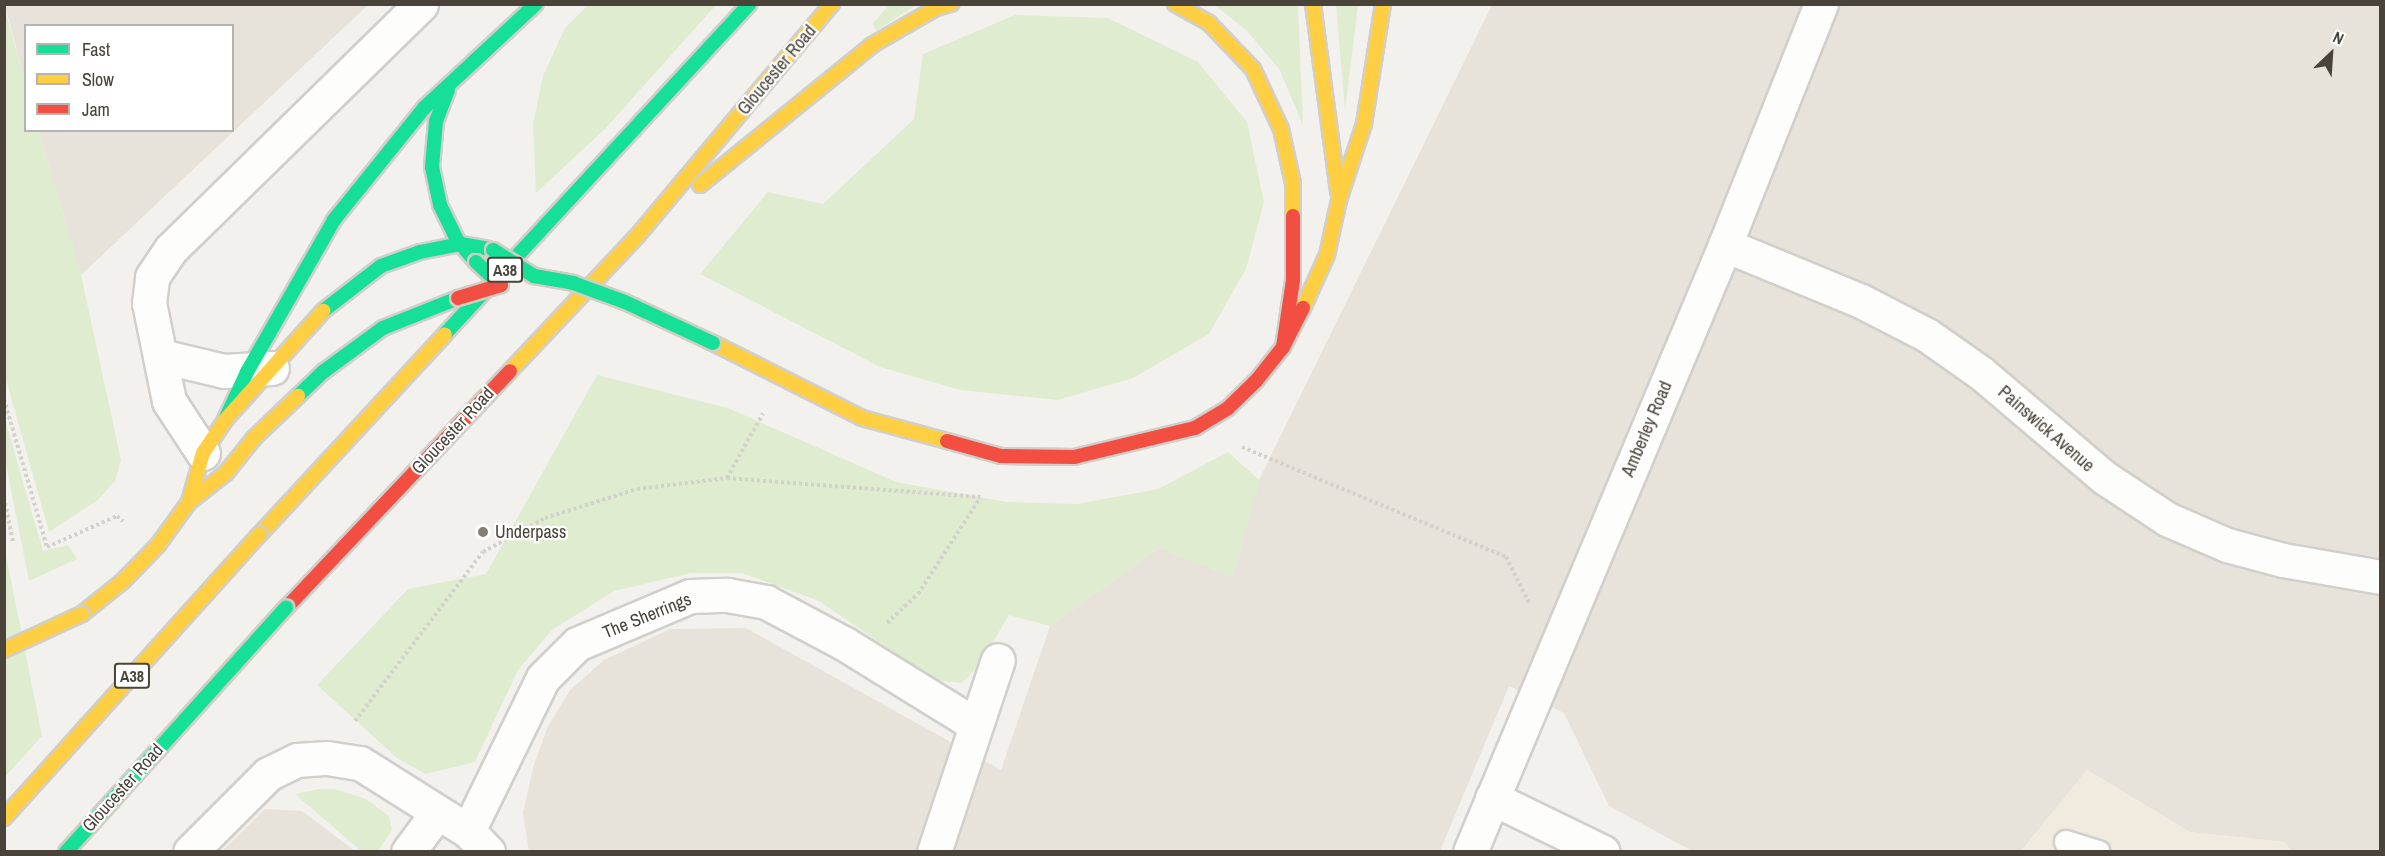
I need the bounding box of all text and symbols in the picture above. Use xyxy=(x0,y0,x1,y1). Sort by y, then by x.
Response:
street label: Gloucester Road xyxy=(733,21,821,119)
legend xyxy=(24,24,234,132)
north arrow xyxy=(2301,24,2361,84)
text: N xyxy=(2330,26,2348,50)
text: Fast xyxy=(82,37,110,62)
text: Slow xyxy=(82,67,114,92)
text: Jam xyxy=(82,97,110,122)
road number: A38 xyxy=(486,257,524,283)
street label: Amberley Road xyxy=(1617,378,1677,480)
street label: Painswick Avenue xyxy=(1993,381,2099,477)
street label: Gloucester Road xyxy=(407,383,499,479)
place label: Underpass xyxy=(495,521,566,543)
marker: Underpass xyxy=(476,525,490,539)
street label: The Sherrings xyxy=(600,588,694,644)
road number: A38 xyxy=(112,663,152,689)
street label: Gloucester Road xyxy=(78,740,168,836)

